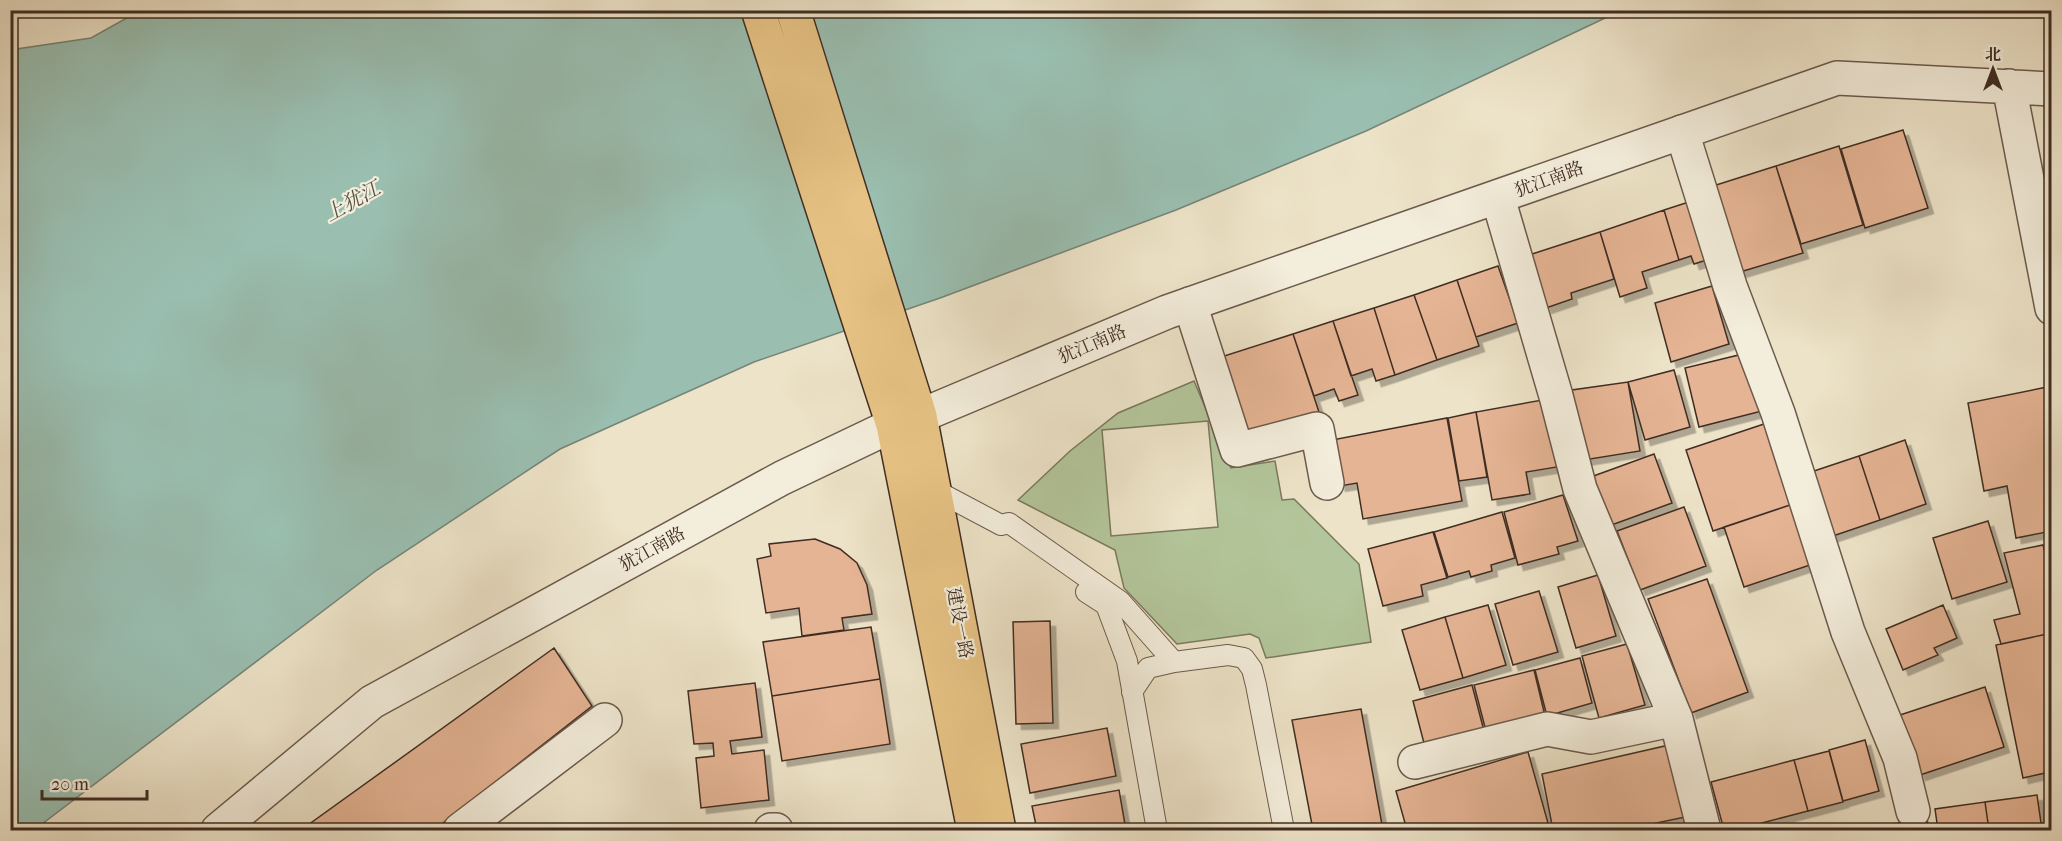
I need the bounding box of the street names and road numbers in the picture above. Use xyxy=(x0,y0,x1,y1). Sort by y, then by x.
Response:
street label: 犹江南路 xyxy=(1512,157,1587,202)
street label: 犹江南路 xyxy=(1055,321,1129,368)
street label: 犹江南路 xyxy=(616,523,689,576)
street label: 建设一路 xyxy=(942,586,977,660)

